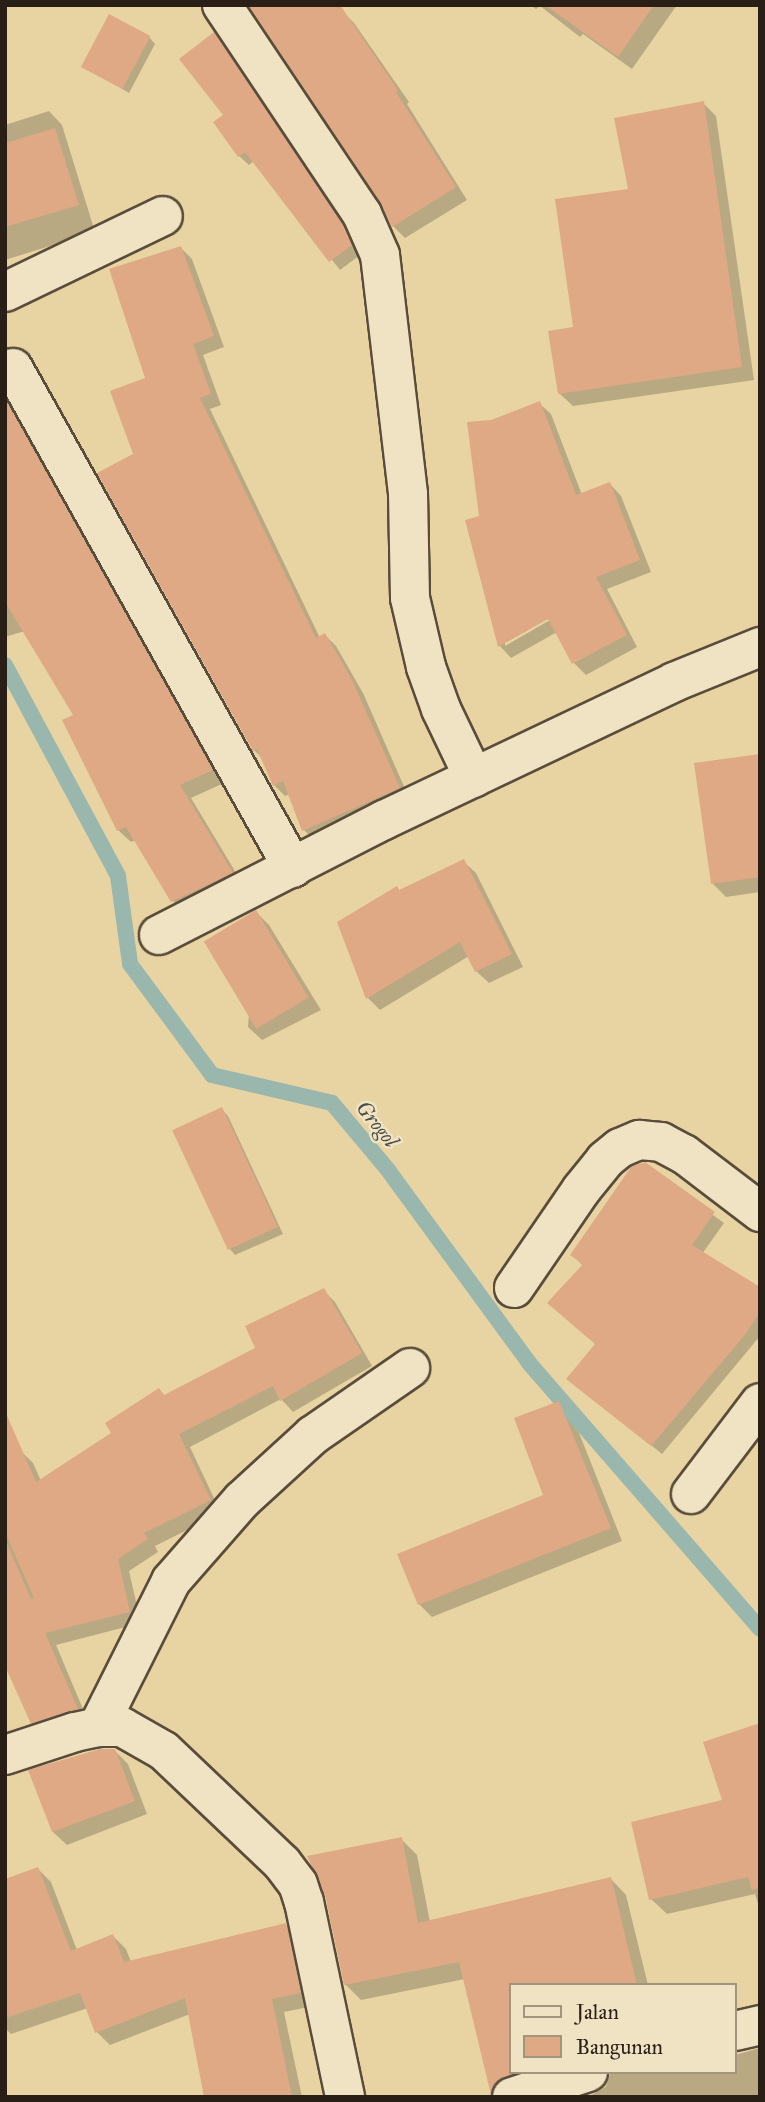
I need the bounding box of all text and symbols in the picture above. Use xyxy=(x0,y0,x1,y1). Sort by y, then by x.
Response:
water label: Grogol xyxy=(351,1096,403,1152)
legend xyxy=(510,1983,737,2074)
text: Jalan xyxy=(576,1999,619,2025)
text: Bangunan xyxy=(576,2034,663,2060)

